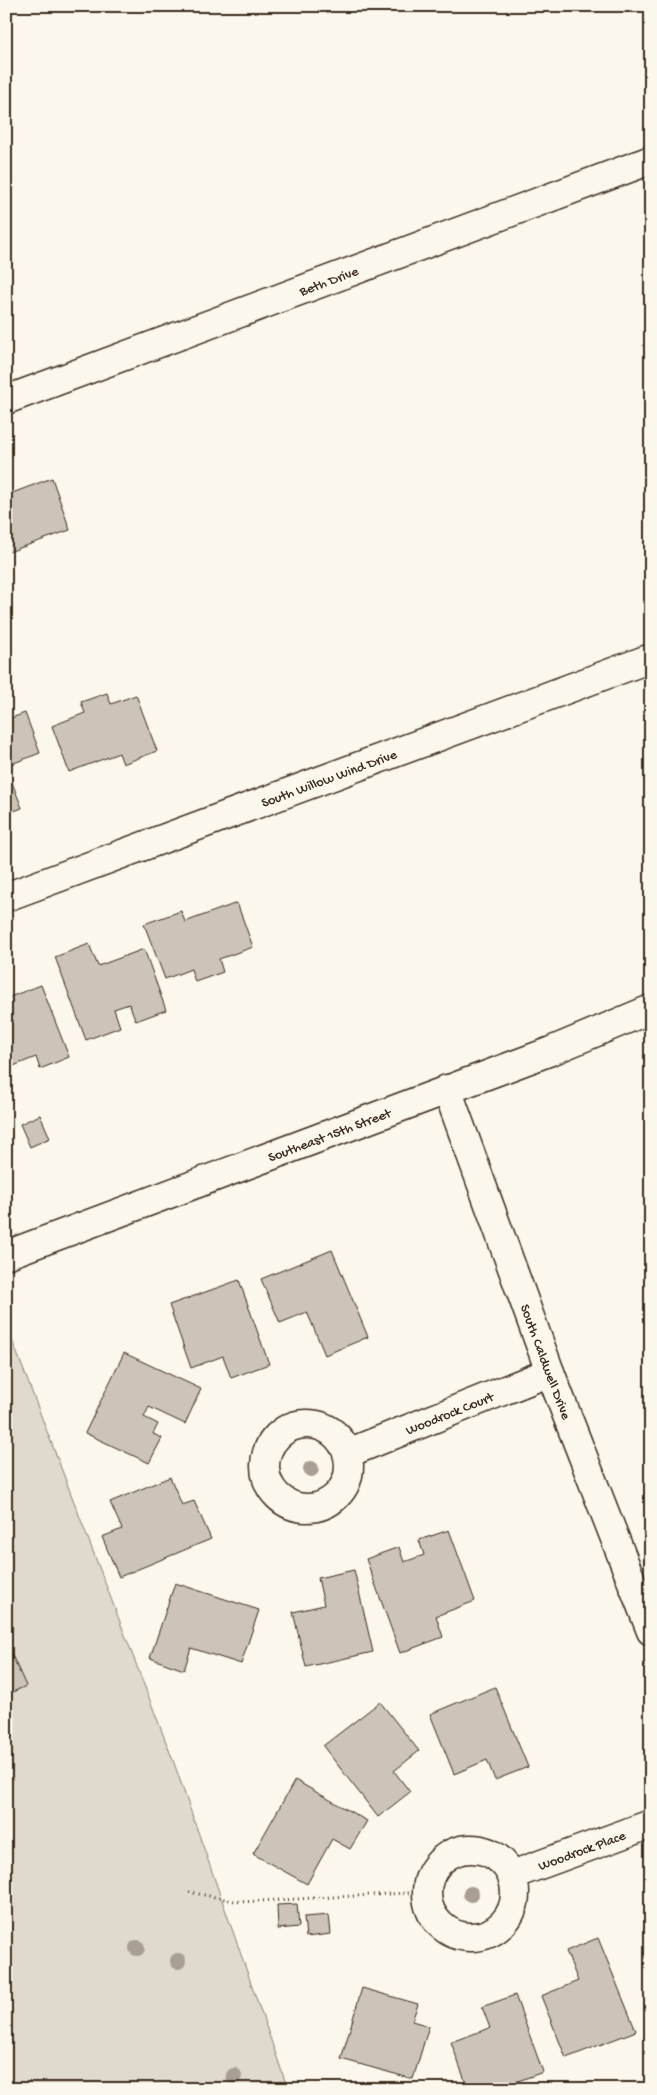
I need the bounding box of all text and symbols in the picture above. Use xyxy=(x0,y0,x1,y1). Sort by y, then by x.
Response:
street label: Beth Drive xyxy=(297,263,362,301)
street label: South Willow Wind Drive xyxy=(259,747,400,813)
street label: Southeast 15th Street xyxy=(266,1105,395,1167)
street label: South Caldwell Drive xyxy=(515,1302,574,1423)
street label: Woodrock Court xyxy=(404,1389,498,1440)
street label: Woodrock Place xyxy=(536,1828,629,1876)

